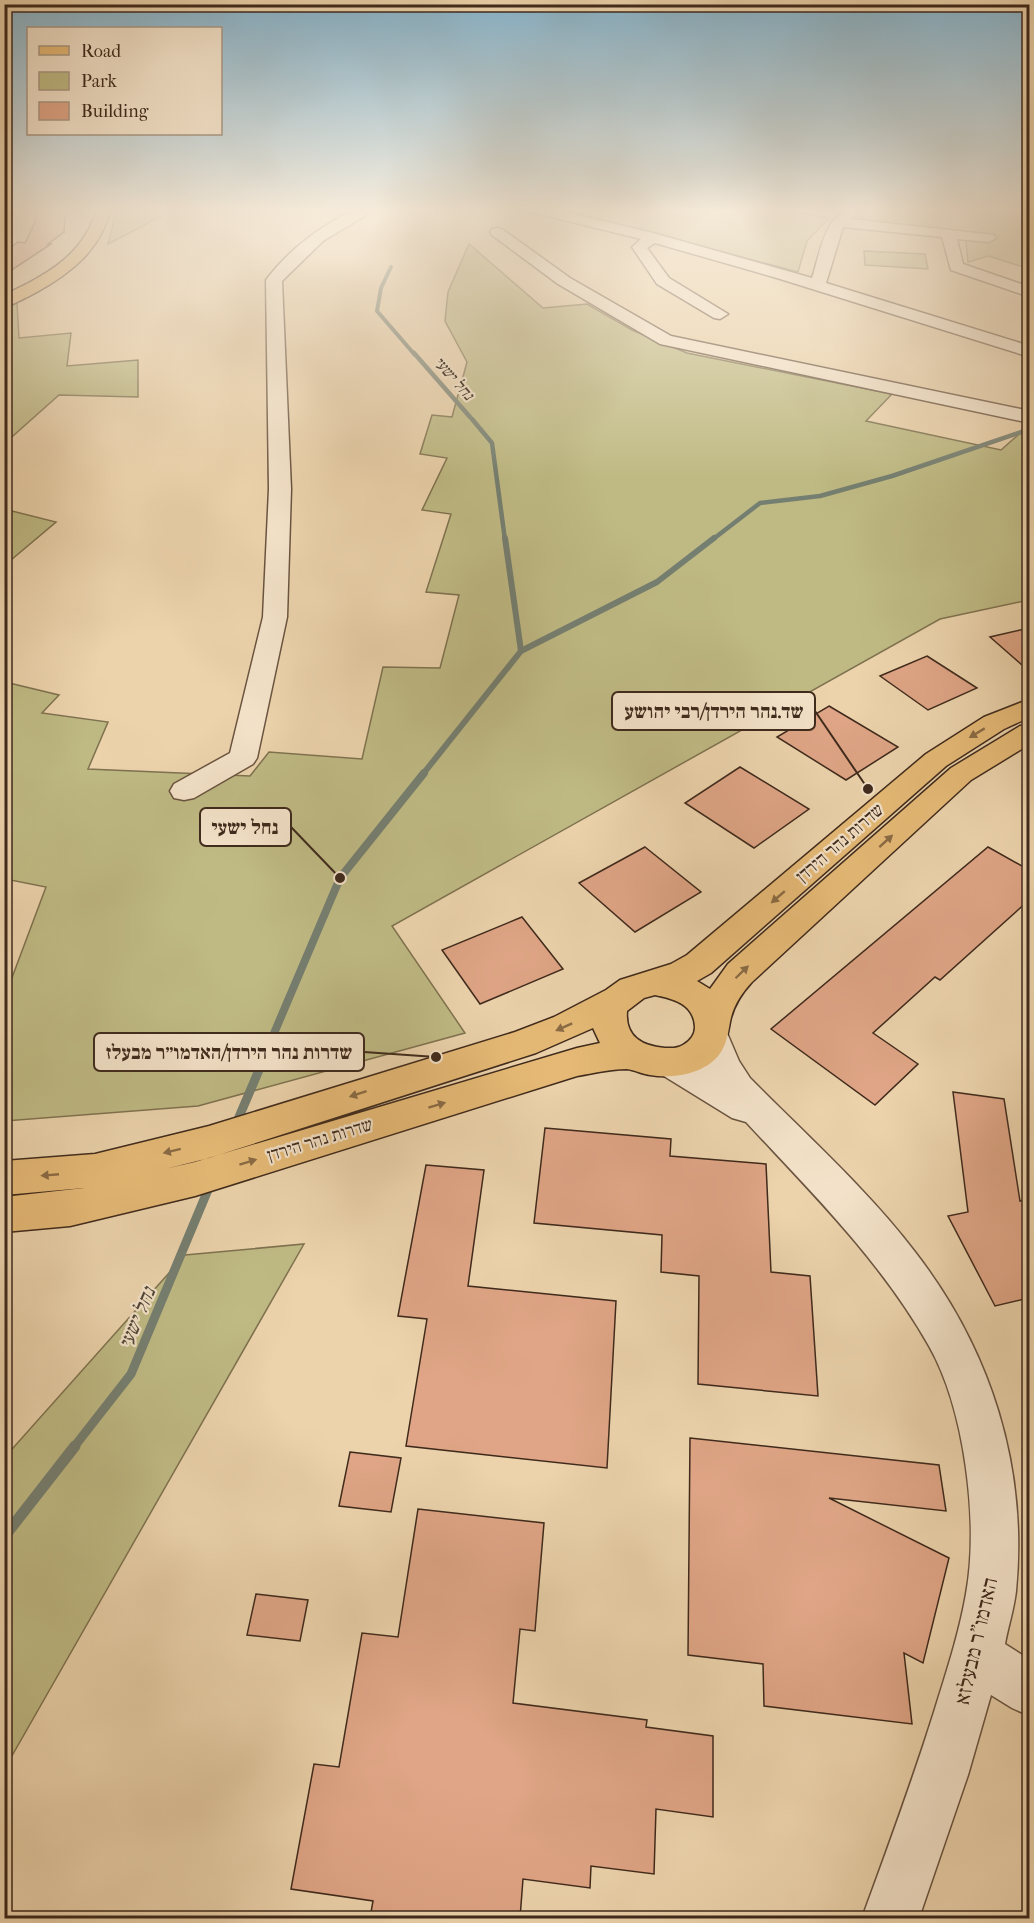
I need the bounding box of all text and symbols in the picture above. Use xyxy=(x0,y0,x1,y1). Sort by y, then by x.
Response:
legend xyxy=(27,27,222,135)
text: Road xyxy=(81,41,121,62)
text: Park xyxy=(81,71,118,92)
text: Building xyxy=(81,101,149,122)
water label: נחל ישעי xyxy=(430,352,479,405)
callout: שד.נהר הירדן/רבי יהושע xyxy=(612,692,815,730)
text: שד.נהר הירדן/רבי יהושע xyxy=(624,700,804,723)
one-way arrow xyxy=(969,728,985,739)
street label: שדרות נהר הירדן xyxy=(792,799,888,887)
callout: נחל ישעי xyxy=(200,808,291,846)
text: נחל ישעי xyxy=(211,816,279,839)
one-way arrow xyxy=(878,835,893,848)
one-way arrow xyxy=(770,890,786,903)
one-way arrow xyxy=(734,965,749,979)
one-way arrow xyxy=(554,1022,572,1032)
callout: שדרות נהר הירדן/האדמו״ר מבעלז xyxy=(94,1033,364,1071)
text: שדרות נהר הירדן/האדמו״ר מבעלז xyxy=(106,1041,352,1064)
one-way arrow xyxy=(349,1090,367,1099)
one-way arrow xyxy=(428,1100,446,1109)
street label: שדרות נהר הירדן xyxy=(265,1114,375,1166)
one-way arrow xyxy=(163,1147,181,1157)
one-way arrow xyxy=(239,1157,257,1167)
one-way arrow xyxy=(40,1170,59,1180)
water label: נחל ישעי xyxy=(114,1283,161,1352)
street label: האדמו"ר מבעלזא xyxy=(950,1575,1002,1707)

